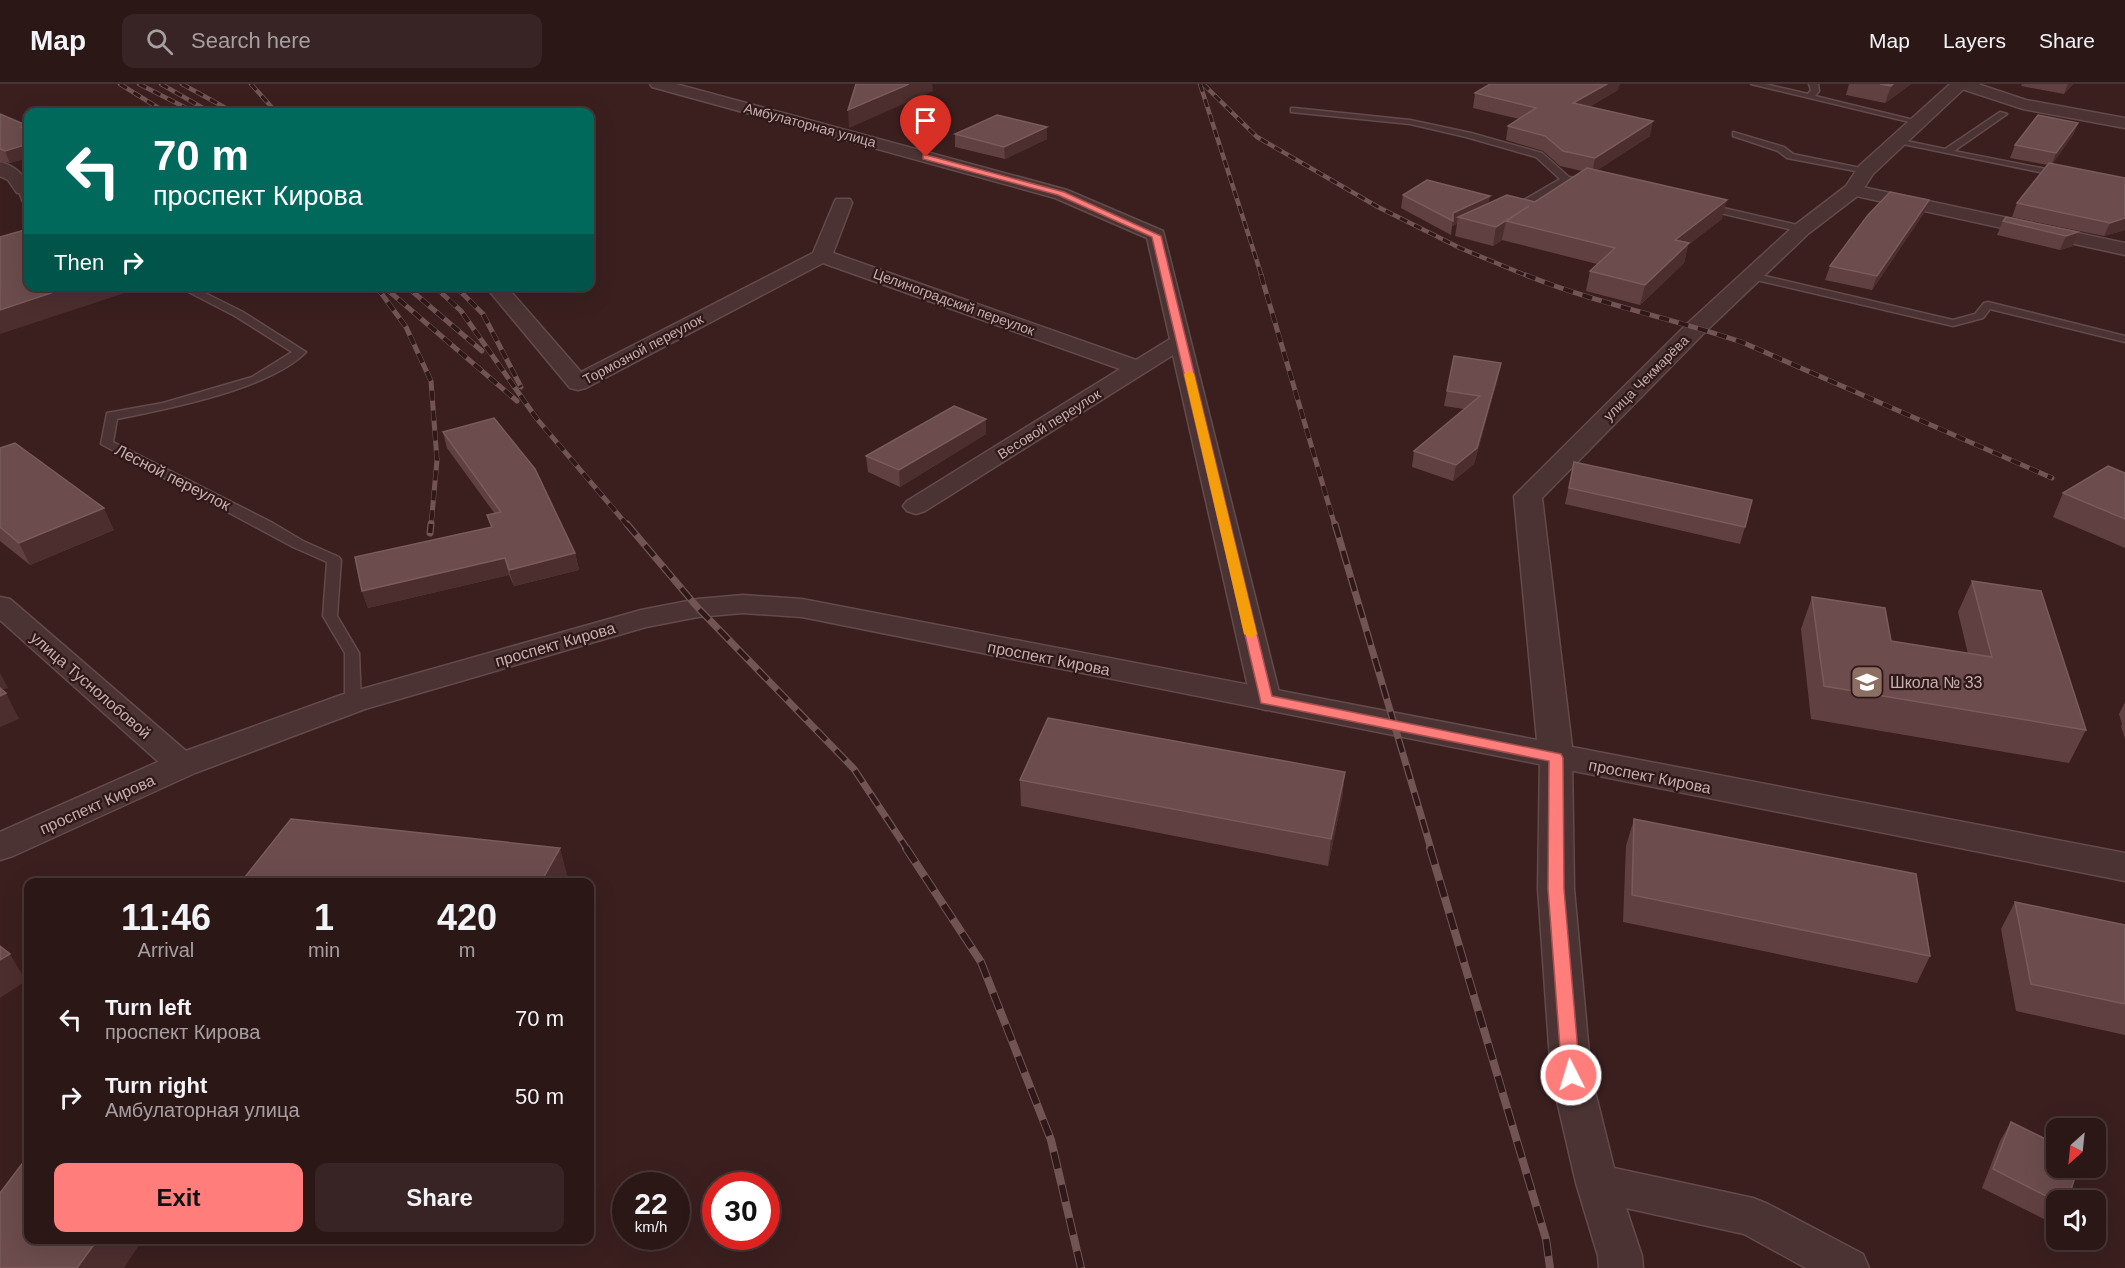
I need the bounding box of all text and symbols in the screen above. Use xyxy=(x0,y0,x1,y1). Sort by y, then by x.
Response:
search box xyxy=(122,14,542,68)
text: Map xyxy=(30,25,86,56)
icon: search xyxy=(143,25,176,58)
text: Search here xyxy=(191,28,311,53)
text: Map xyxy=(1869,29,1910,52)
text: Layers xyxy=(1943,29,2006,52)
text: Share xyxy=(2039,29,2095,52)
pin xyxy=(900,95,951,157)
street label: Амбулаторная улица xyxy=(742,100,878,150)
icon: arrive xyxy=(909,104,942,137)
icon: left xyxy=(54,132,132,210)
text: 70 m xyxy=(153,132,249,179)
text: проспект Кирова xyxy=(153,181,363,211)
icon: right xyxy=(116,246,149,279)
text: Then xyxy=(54,250,104,275)
street label: Целиноградский переулок xyxy=(871,265,1038,339)
street label: Тормозной переулок xyxy=(580,310,707,387)
street label: улица Чекмарёва xyxy=(1600,332,1692,424)
street label: Весовой переулок xyxy=(994,385,1104,462)
street label: Лесной переулок xyxy=(112,441,234,514)
street label: проспект Кирова xyxy=(493,619,617,670)
street label: улица Туснолобовой xyxy=(27,629,154,742)
street label: проспект Кирова xyxy=(986,638,1112,679)
school or university icon: Школа № 33 xyxy=(1849,664,1885,700)
place label: Школа № 33 xyxy=(1890,674,1983,691)
street label: проспект Кирова xyxy=(1587,756,1713,797)
street label: проспект Кирова xyxy=(37,771,158,837)
text: 11:46 xyxy=(121,897,211,938)
text: 1 xyxy=(314,897,334,938)
text: 420 xyxy=(437,897,497,938)
text: Arrival xyxy=(138,939,194,961)
text: min xyxy=(308,939,340,961)
text: m xyxy=(459,939,475,961)
text: Turn left xyxy=(105,995,191,1020)
icon: left xyxy=(54,1003,87,1036)
text: 70 m xyxy=(515,1006,564,1031)
text: проспект Кирова xyxy=(105,1021,260,1043)
position arrow xyxy=(1539,1043,1603,1107)
text: Turn right xyxy=(105,1073,207,1098)
icon: right xyxy=(54,1081,87,1114)
text: 50 m xyxy=(515,1084,564,1109)
text: Амбулаторная улица xyxy=(105,1099,300,1121)
north arrow xyxy=(2046,1118,2106,1178)
map controls xyxy=(2046,1118,2106,1250)
button: Exit xyxy=(54,1163,303,1232)
button: Share xyxy=(315,1163,564,1232)
speed limit sign: 30 xyxy=(702,1172,780,1250)
text: 22 xyxy=(634,1187,668,1220)
button: sound xyxy=(2046,1190,2106,1250)
text: km/h xyxy=(635,1218,667,1235)

